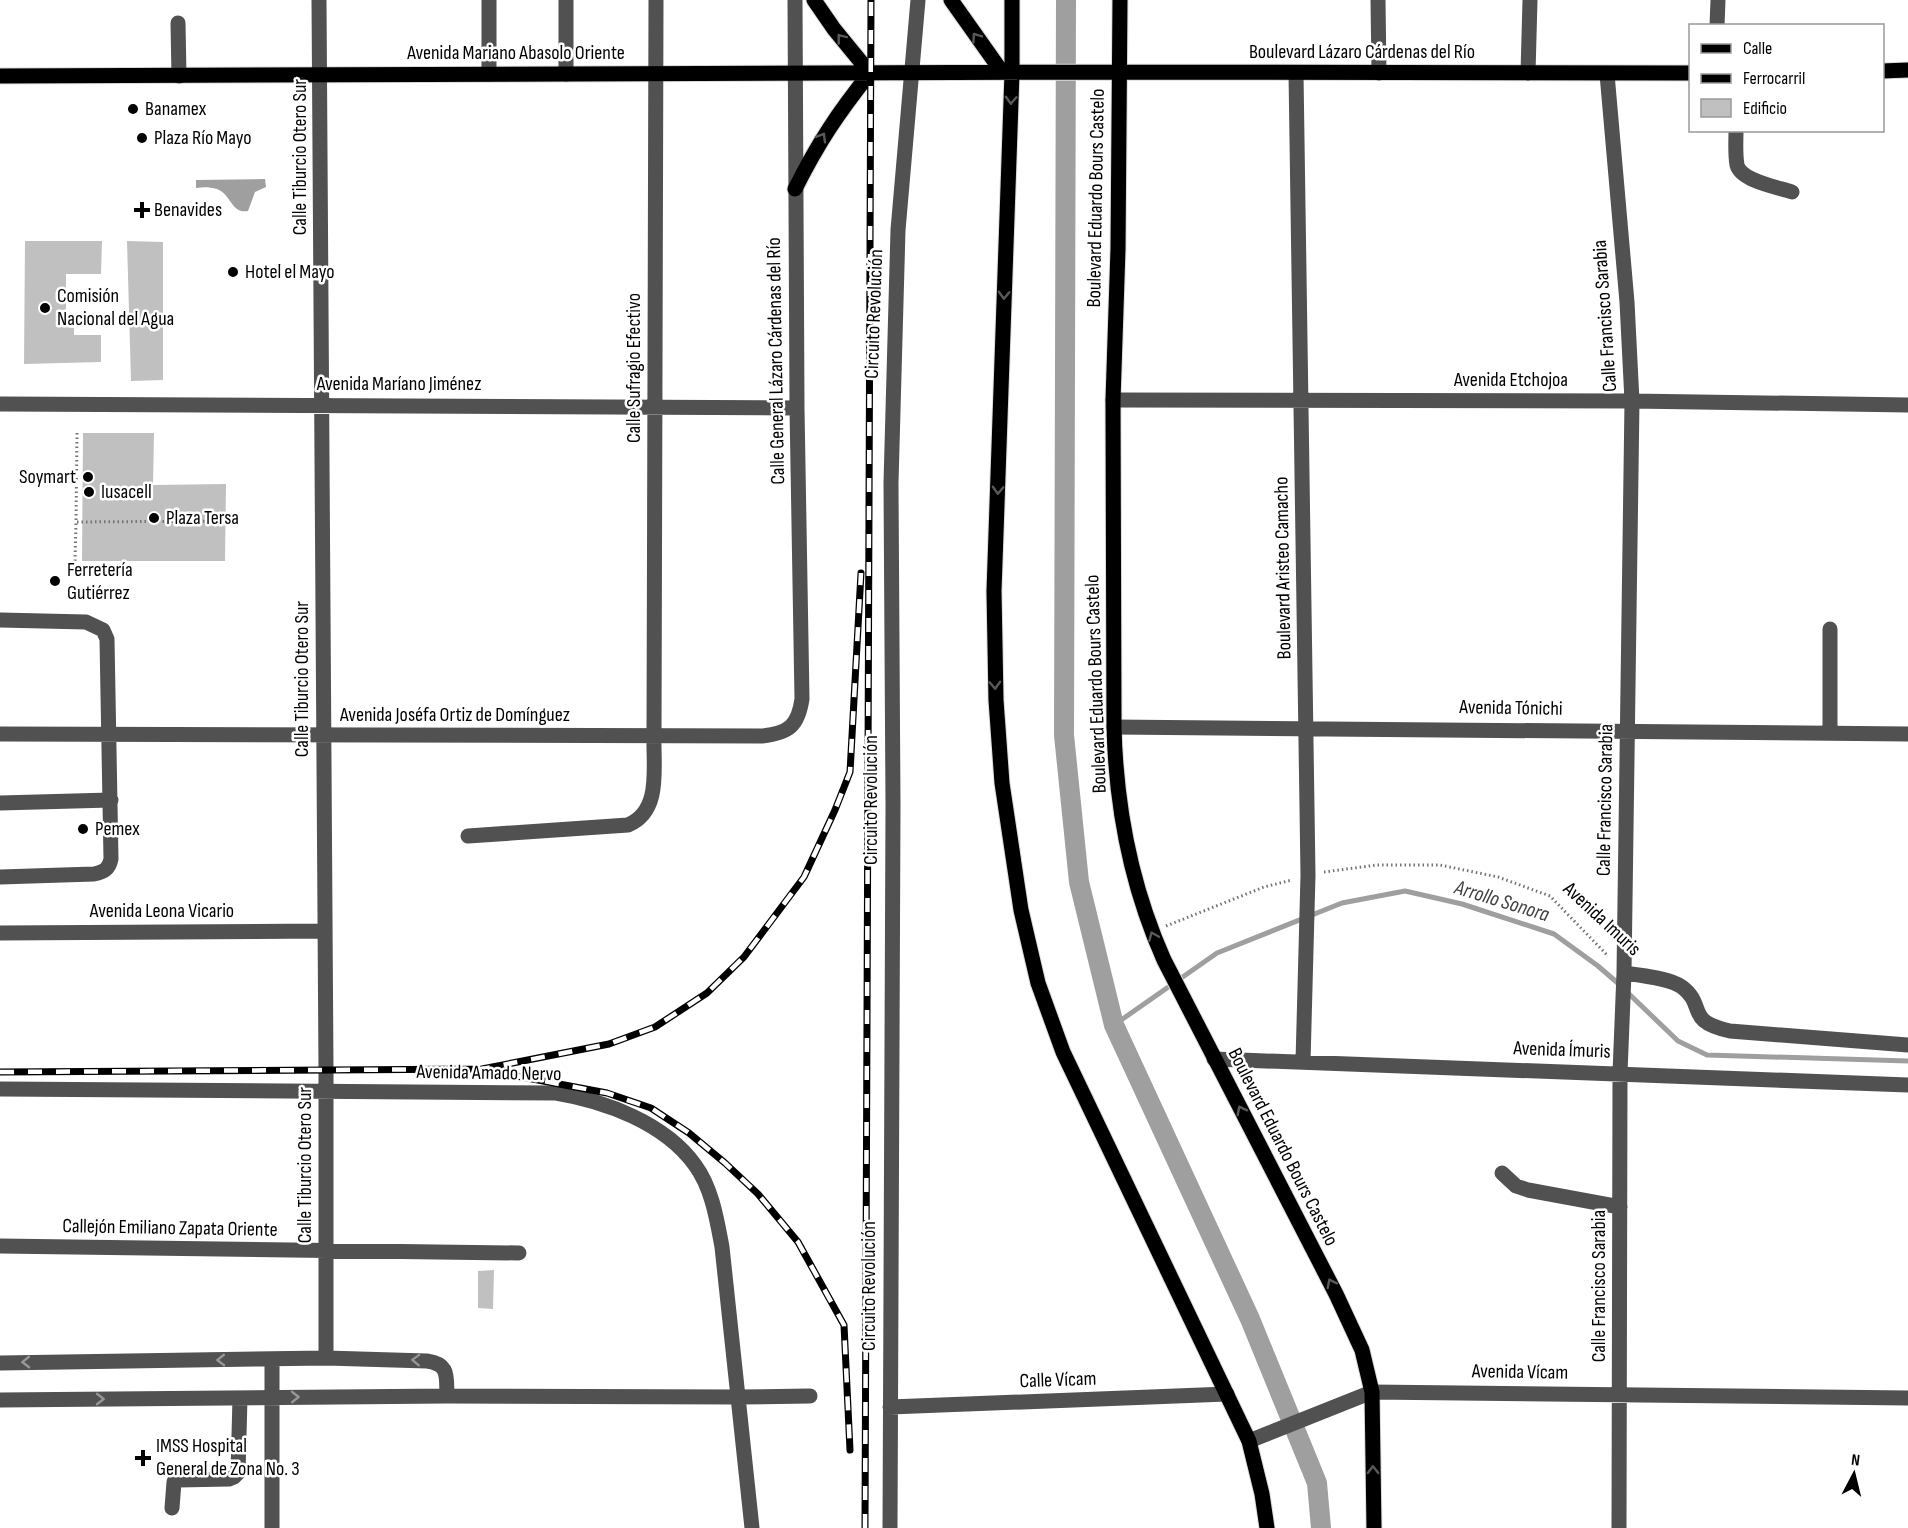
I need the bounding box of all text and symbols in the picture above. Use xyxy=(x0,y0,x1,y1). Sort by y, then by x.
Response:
legend xyxy=(1689,24,1884,132)
one-way arrow xyxy=(972,32,983,43)
one-way arrow xyxy=(837,33,848,44)
text: Calle xyxy=(1743,38,1772,59)
street label: Boulevard Lázaro Cárdenas del Río xyxy=(1249,40,1475,64)
street label: Avenida Mariano Abasolo Oriente xyxy=(406,41,625,65)
text: Ferrocarril xyxy=(1743,68,1805,89)
street label: Calle Tiburcio Otero Sur xyxy=(288,79,312,235)
street label: Boulevard Eduardo Bours Castelo xyxy=(1082,88,1110,308)
one-way arrow xyxy=(1004,96,1017,105)
place label: Banamex xyxy=(145,97,207,121)
text: Edificio xyxy=(1743,98,1787,119)
marker: Banamex xyxy=(126,102,140,116)
place label: Plaza Río Mayo xyxy=(154,126,252,150)
marker: Plaza Río Mayo xyxy=(135,131,149,145)
one-way arrow xyxy=(815,133,827,143)
place label: Benavides xyxy=(154,198,222,222)
marker: Benavides xyxy=(135,203,149,217)
street label: Calle General Lázaro Cárdenas del Río xyxy=(762,237,790,485)
street label: Calle Francisco Sarabia xyxy=(1588,239,1622,393)
street label: Circuito Revolución xyxy=(860,249,888,379)
place label: Hotel el Mayo xyxy=(245,260,335,284)
marker: Hotel el Mayo xyxy=(226,265,240,279)
place label: Comisión Nacional del Agua xyxy=(57,284,174,331)
one-way arrow xyxy=(998,291,1010,300)
street label: Calle Sufragio Efectivo xyxy=(622,293,646,443)
marker: Comisión Nacional del Agua xyxy=(38,301,52,315)
street label: Avenida Etchojoa xyxy=(1453,368,1568,392)
street label: Avenida Maríano Jiménez xyxy=(316,372,481,396)
place label: Soymart xyxy=(19,465,76,489)
marker: Soymart xyxy=(81,470,95,484)
street label: Boulevard Aristeo Camacho xyxy=(1269,476,1297,660)
place label: Iusacell xyxy=(101,480,152,504)
marker: Iusacell xyxy=(82,485,96,499)
one-way arrow xyxy=(991,486,1004,495)
place label: Plaza Tersa xyxy=(166,506,239,530)
marker: Plaza Tersa xyxy=(147,511,161,525)
place label: Ferretería Gutiérrez xyxy=(67,558,133,605)
marker: Ferretería Gutiérrez xyxy=(48,574,62,588)
street label: Boulevard Eduardo Bours Castelo xyxy=(1080,574,1112,794)
street label: Calle Tiburcio Otero Sur xyxy=(290,601,314,757)
one-way arrow xyxy=(989,681,1001,690)
street label: Avenida Tónichi xyxy=(1458,695,1563,721)
street label: Avenida Joséfa Ortiz de Domínguez xyxy=(339,703,570,727)
street label: Calle Francisco Sarabia xyxy=(1592,724,1618,876)
street label: Circuito Revolución xyxy=(859,735,883,865)
place label: Pemex xyxy=(95,817,140,841)
marker: Pemex xyxy=(76,822,90,836)
water label: Arrollo Sonora xyxy=(1451,875,1553,927)
street label: Avenida Imuris xyxy=(1557,876,1646,961)
street label: Avenida Leona Vicario xyxy=(89,899,234,923)
one-way arrow xyxy=(1148,931,1160,942)
street label: Avenida Ímuris xyxy=(1512,1036,1611,1064)
street label: Boulevard Eduardo Bours Castelo xyxy=(1223,1044,1343,1250)
street label: Avenida Amado Nervo xyxy=(415,1060,562,1086)
street label: Calle Tiburcio Otero Sur xyxy=(293,1087,317,1243)
one-way arrow xyxy=(1236,1105,1248,1116)
street label: Calle Francisco Sarabia xyxy=(1587,1210,1611,1362)
street label: Callejón Emiliano Zapata Oriente xyxy=(62,1214,278,1242)
street label: Circuito Revolución xyxy=(857,1221,881,1351)
one-way arrow xyxy=(1326,1278,1338,1289)
one-way arrow xyxy=(216,1354,225,1366)
one-way arrow xyxy=(411,1354,420,1367)
one-way arrow xyxy=(21,1356,30,1368)
street label: Avenida Vícam xyxy=(1471,1359,1568,1385)
street label: Calle Vícam xyxy=(1019,1367,1097,1393)
one-way arrow xyxy=(291,1391,300,1403)
one-way arrow xyxy=(96,1393,105,1405)
place label: IMSS Hospital General de Zona No. 3 xyxy=(156,1434,300,1481)
north arrow xyxy=(1824,1444,1884,1504)
marker: IMSS Hospital General de Zona No. 3 xyxy=(134,1449,152,1467)
text: N xyxy=(1850,1451,1861,1471)
one-way arrow xyxy=(1367,1465,1379,1474)

